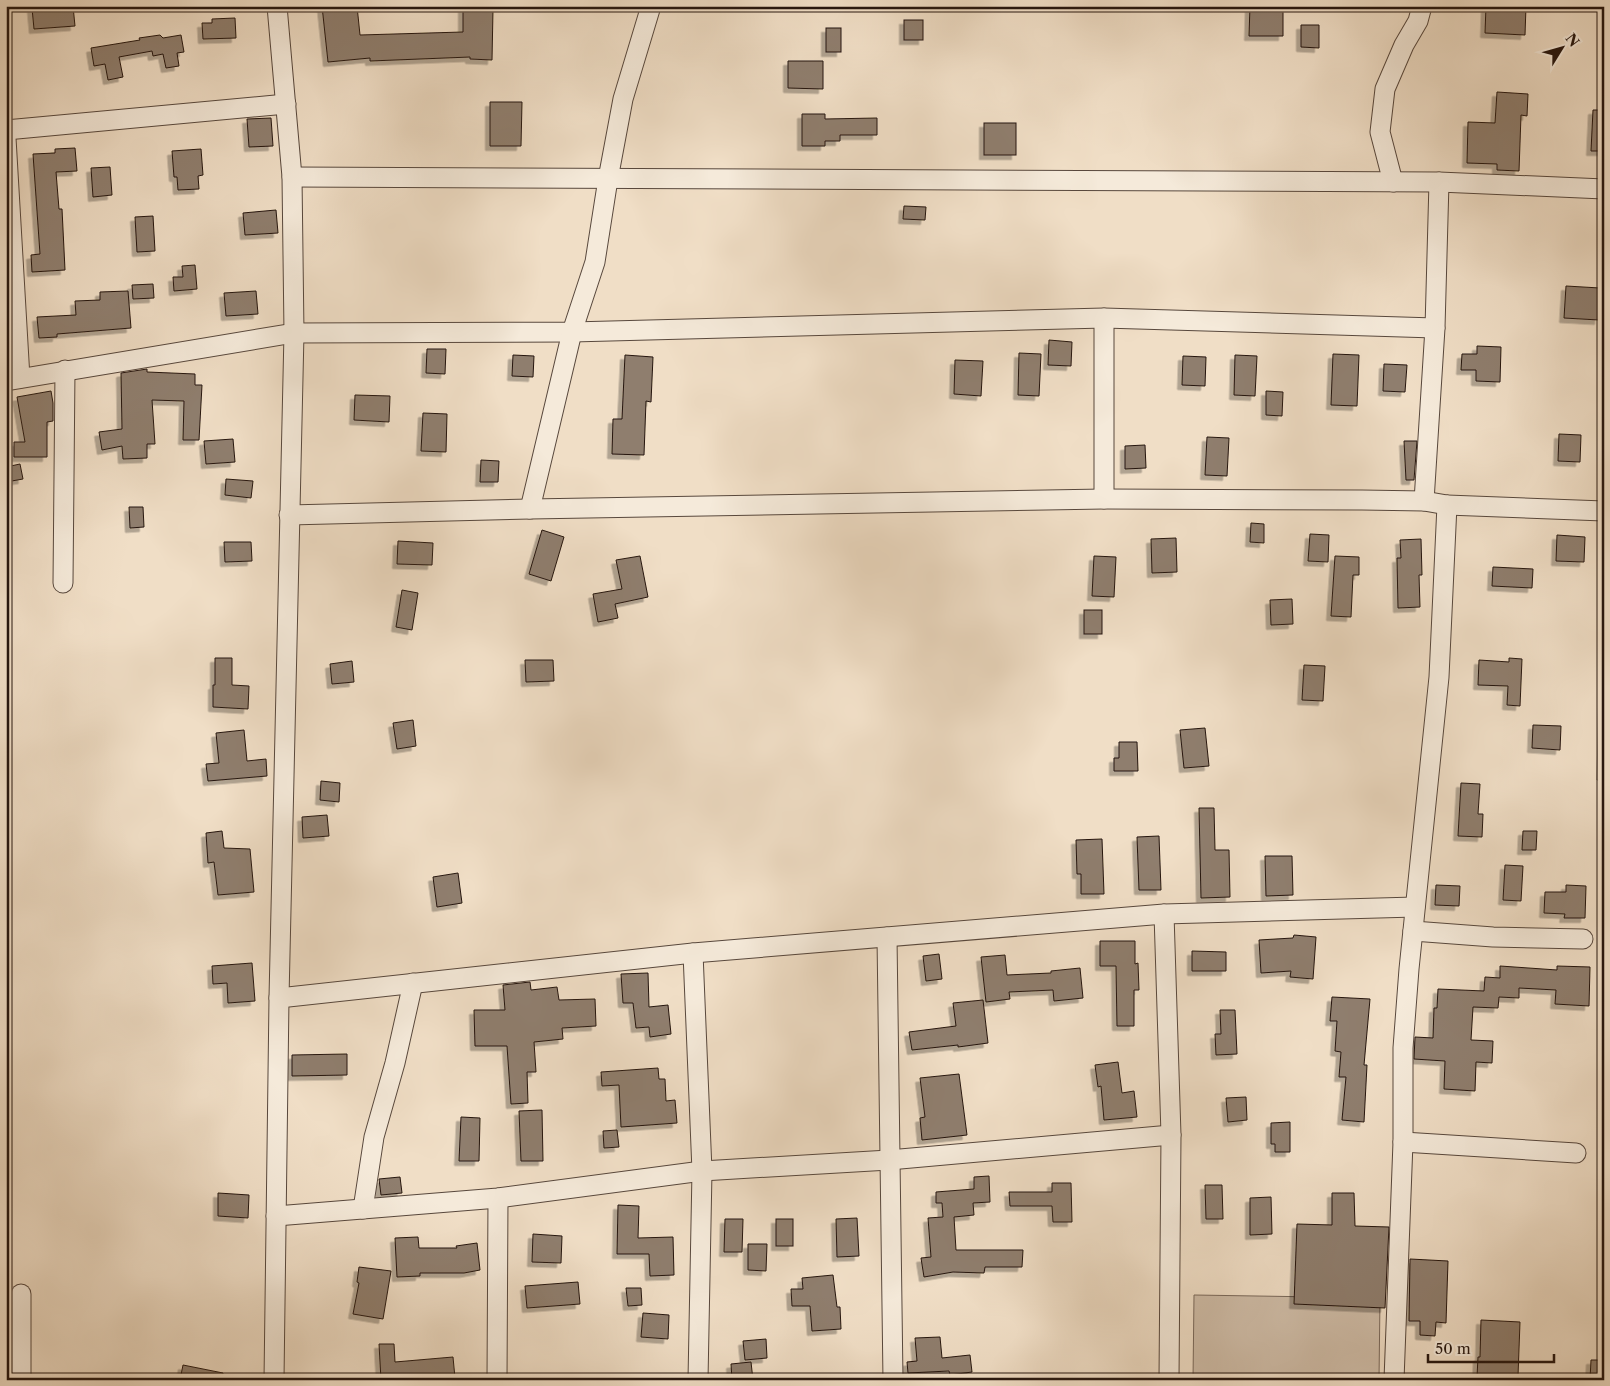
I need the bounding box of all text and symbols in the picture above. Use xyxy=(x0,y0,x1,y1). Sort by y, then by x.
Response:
north arrow xyxy=(1538,22,1588,72)
text: N xyxy=(1562,30,1583,50)
scale bar xyxy=(1428,1331,1554,1363)
text: 50 m xyxy=(1435,1339,1471,1358)

